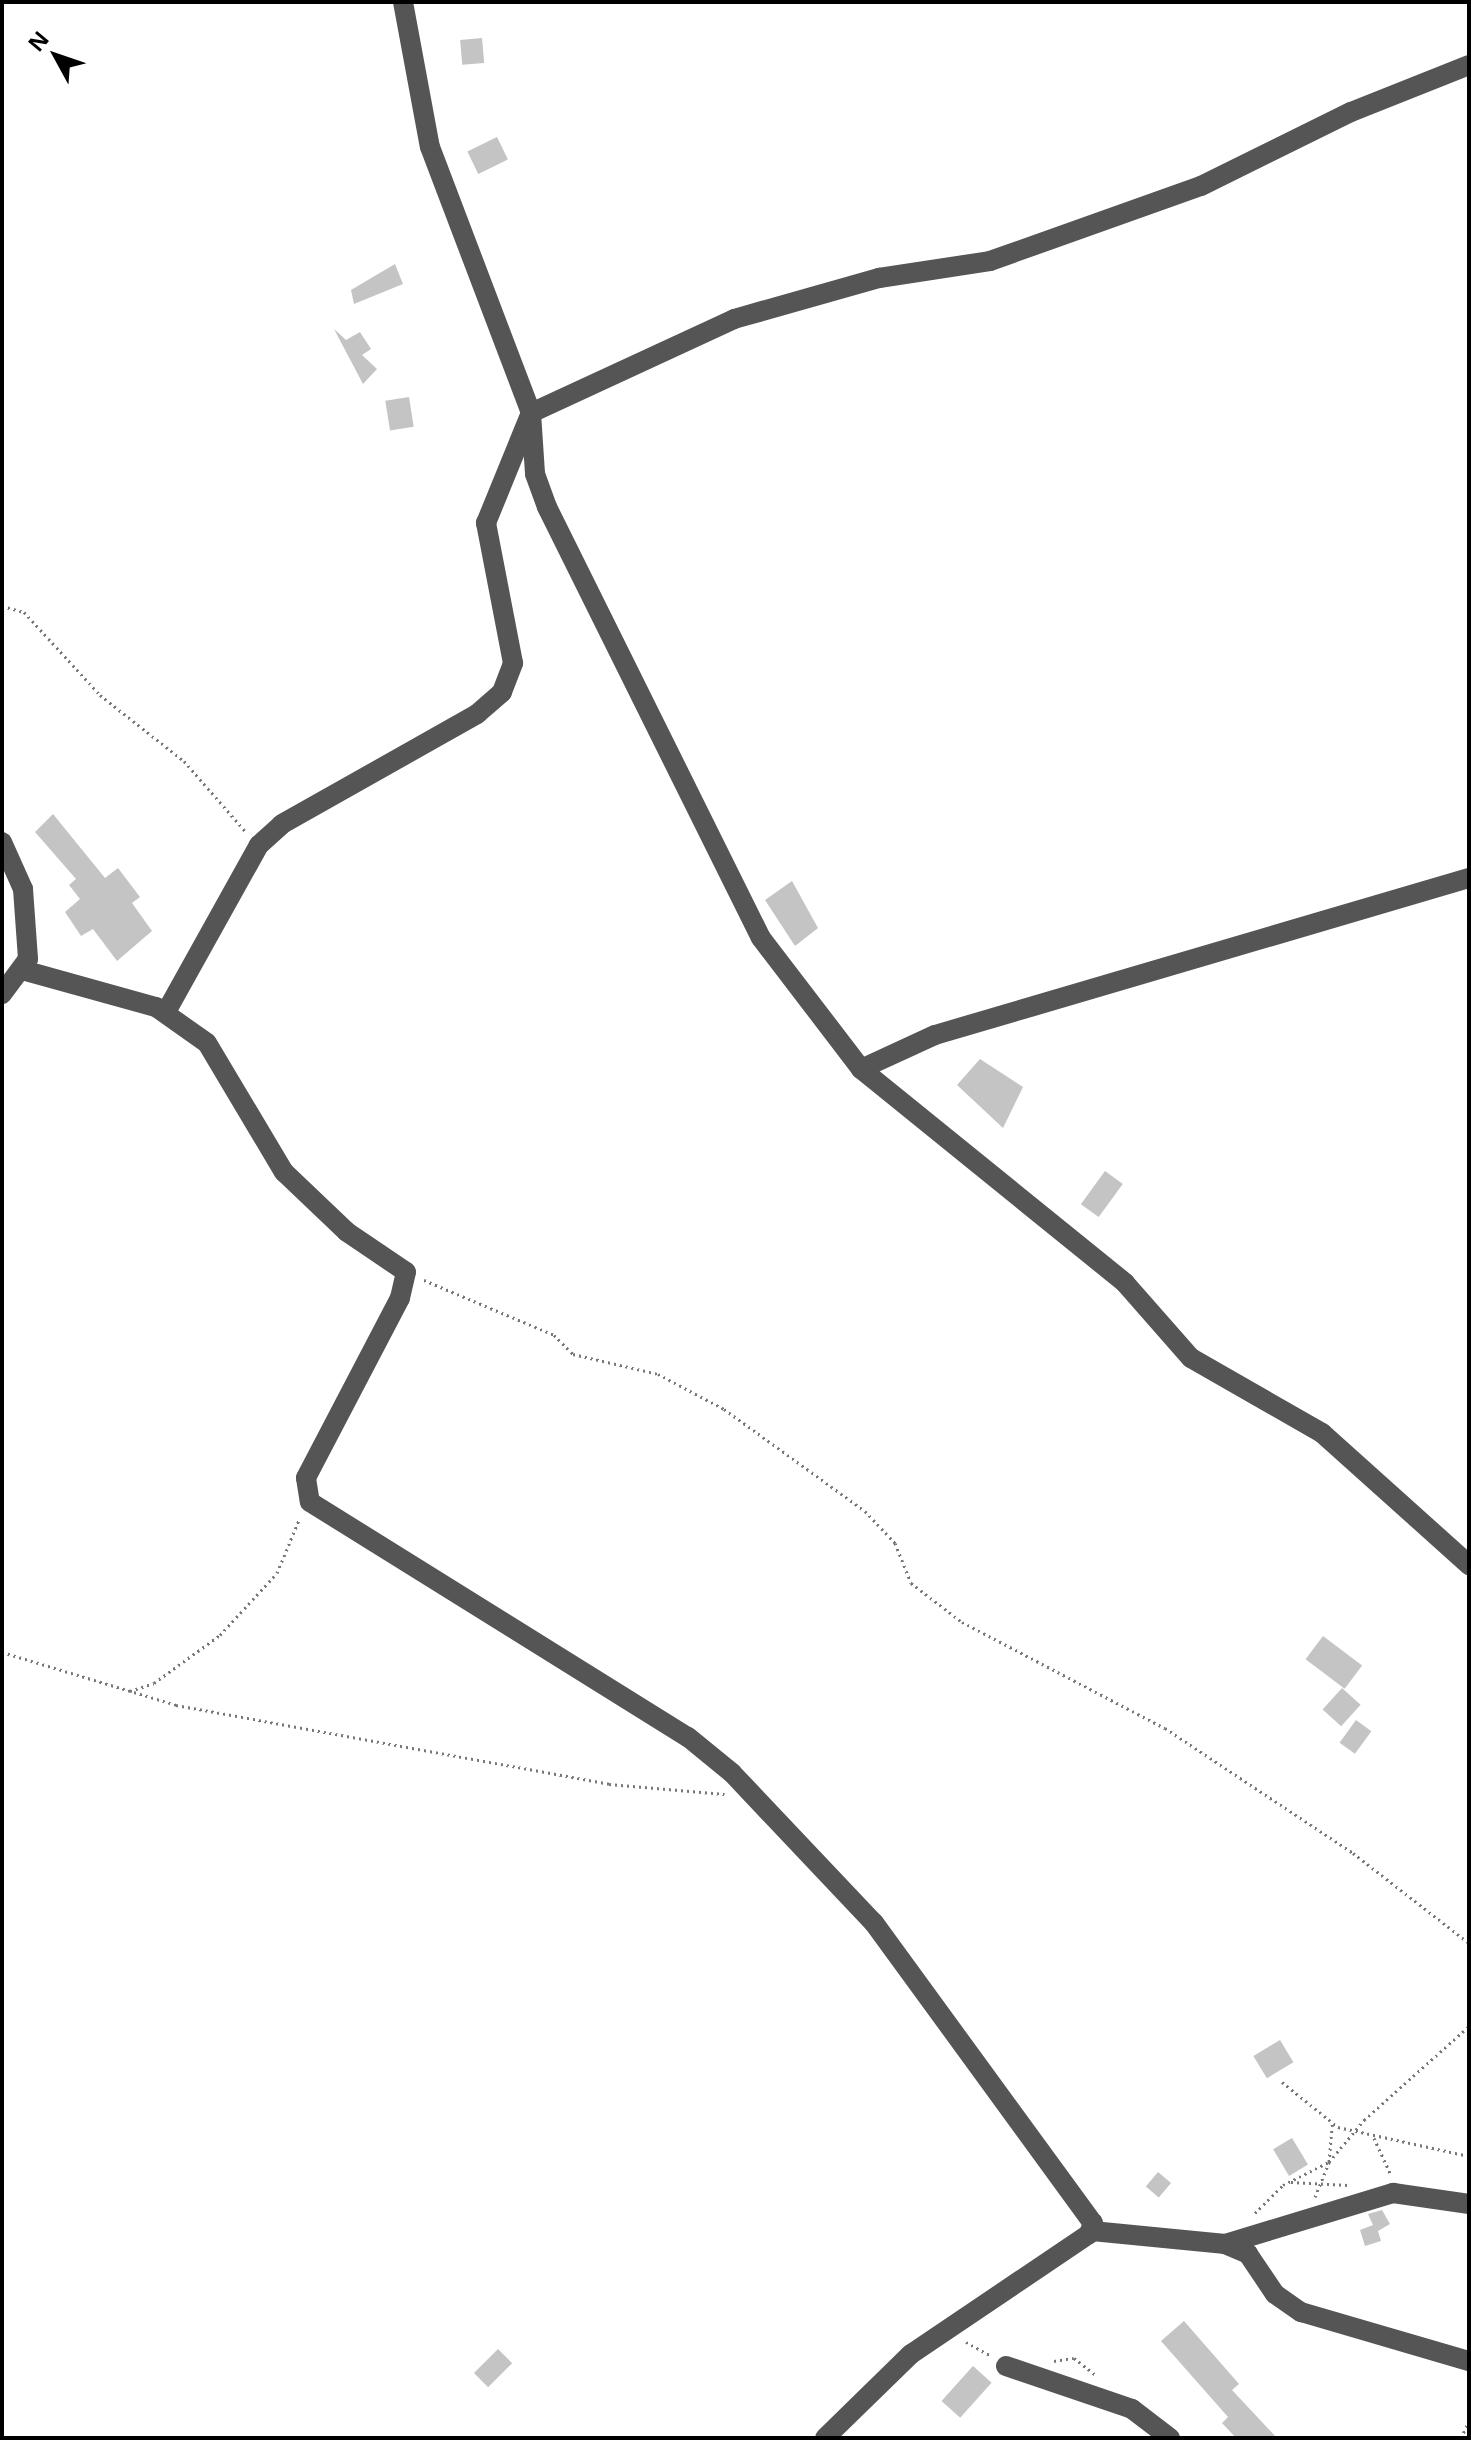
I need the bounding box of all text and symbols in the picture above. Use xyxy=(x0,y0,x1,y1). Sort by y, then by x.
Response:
north arrow xyxy=(16,16,96,96)
text: N xyxy=(20,24,55,57)

